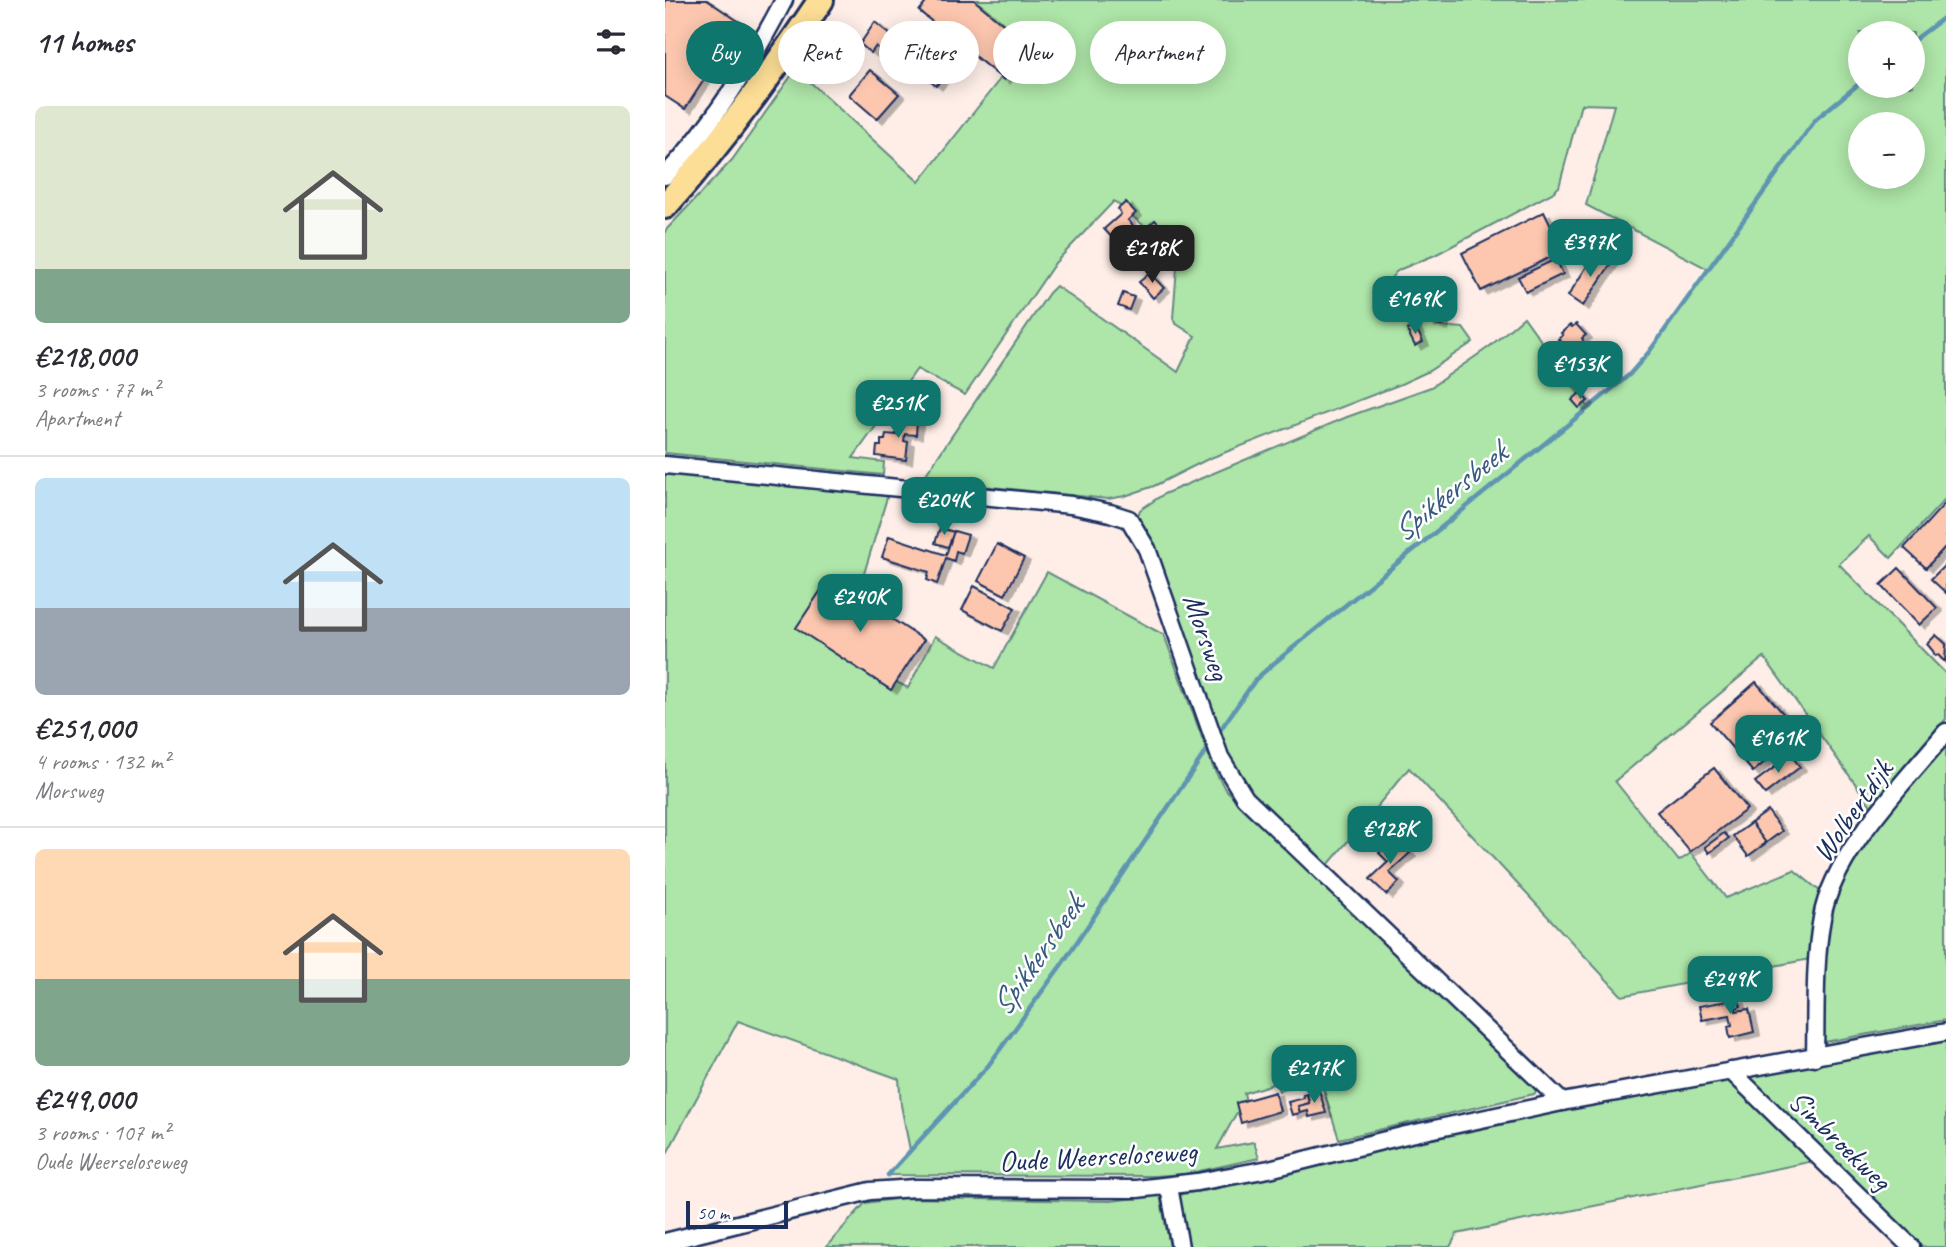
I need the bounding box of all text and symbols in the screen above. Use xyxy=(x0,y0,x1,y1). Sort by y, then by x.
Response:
chip: Buy xyxy=(686,21,764,84)
chip: Rent xyxy=(778,21,865,84)
chip: Filters xyxy=(879,21,979,84)
chip: New xyxy=(993,21,1076,84)
chip: Apartment xyxy=(1090,21,1226,84)
map controls xyxy=(1848,21,1925,189)
button: + xyxy=(1848,21,1925,98)
text: 11 homes xyxy=(35,23,133,61)
icon: filters xyxy=(592,23,630,61)
button: − xyxy=(1848,112,1925,189)
icon: home xyxy=(270,152,396,278)
pin: €397K xyxy=(1541,219,1639,279)
pin: €218K xyxy=(1103,226,1201,285)
text: €397K xyxy=(1564,227,1616,256)
text: €218K xyxy=(1125,233,1179,262)
pin: €169K xyxy=(1366,276,1464,336)
text: €169K xyxy=(1388,284,1442,313)
text: €218,000 xyxy=(35,337,135,375)
pin: €153K xyxy=(1531,342,1629,401)
text: €153K xyxy=(1554,349,1606,378)
text: 3 rooms · 77 m² xyxy=(35,375,159,404)
pin: €251K xyxy=(849,380,947,440)
text: €251K xyxy=(872,388,924,417)
text: Apartment xyxy=(35,404,120,433)
water label: Spikkersbeek xyxy=(1383,430,1519,551)
pin: €204K xyxy=(895,477,993,537)
text: €204K xyxy=(917,485,971,514)
icon: home xyxy=(270,524,396,650)
pin: €240K xyxy=(811,574,909,634)
text: €240K xyxy=(833,582,887,611)
street label: Morsweg xyxy=(1175,589,1240,687)
text: €251,000 xyxy=(35,709,135,747)
pin: €161K xyxy=(1729,716,1827,775)
text: €161K xyxy=(1751,723,1805,752)
text: 4 rooms · 132 m² xyxy=(35,747,170,776)
street label: Wolbertdijk xyxy=(1803,751,1902,869)
text: Morsweg xyxy=(35,776,103,805)
pin: €128K xyxy=(1341,806,1439,866)
text: €128K xyxy=(1363,814,1417,843)
water label: Spikkersbeek xyxy=(981,884,1096,1024)
icon: home xyxy=(270,895,396,1021)
pin: €249K xyxy=(1681,956,1779,1016)
text: €249K xyxy=(1704,964,1756,993)
pin: €217K xyxy=(1265,1046,1363,1105)
text: €217K xyxy=(1288,1053,1341,1082)
text: €249,000 xyxy=(35,1080,135,1118)
street label: Simbroekweg xyxy=(1781,1082,1901,1200)
text: 3 rooms · 107 m² xyxy=(35,1118,170,1147)
street label: Oude Weerseloseweg xyxy=(998,1132,1199,1180)
text: Oude Weerseloseweg xyxy=(35,1147,187,1176)
scale bar xyxy=(686,1198,787,1230)
text: 50 m xyxy=(697,1201,729,1225)

